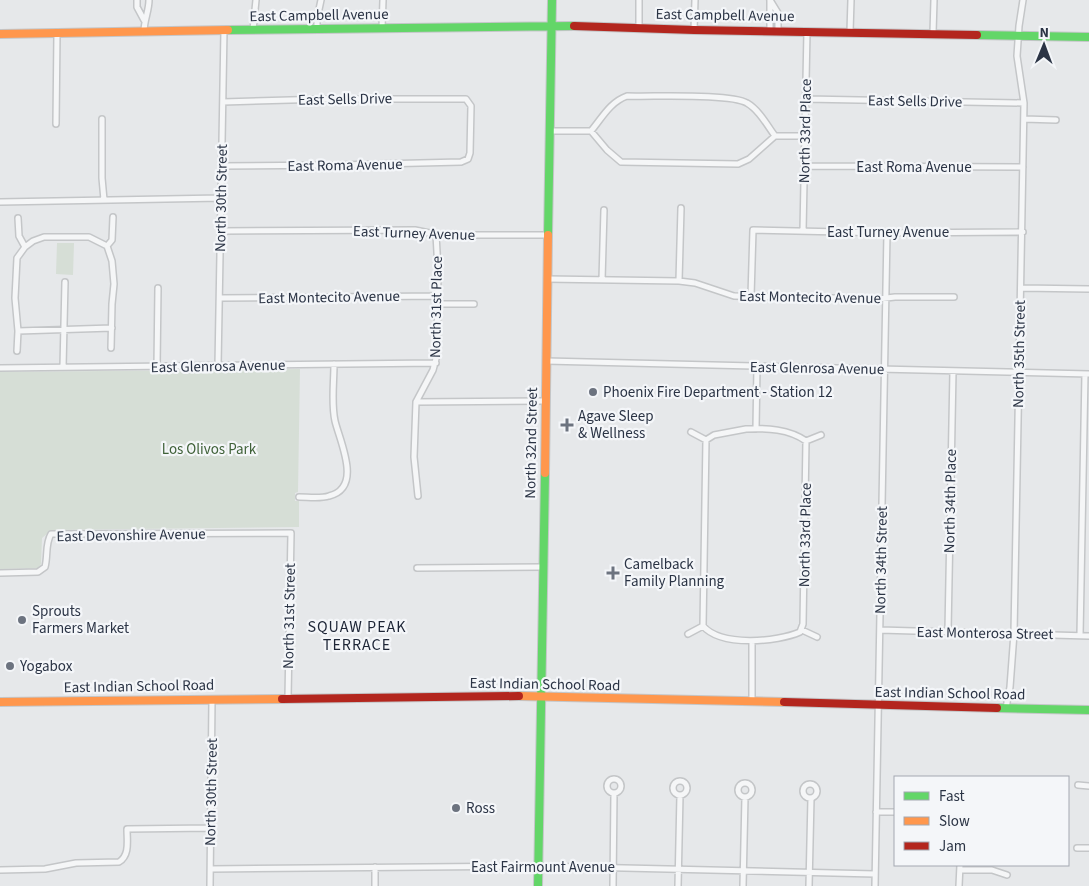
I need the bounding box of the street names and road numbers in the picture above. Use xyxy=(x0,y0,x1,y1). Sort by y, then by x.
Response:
street label: East Campbell Avenue xyxy=(249,4,389,27)
street label: East Campbell Avenue xyxy=(655,4,795,27)
street label: North 33rd Place xyxy=(794,79,817,183)
street label: East Sells Drive xyxy=(298,88,392,111)
street label: East Sells Drive xyxy=(868,90,962,113)
street label: North 30th Street xyxy=(210,144,233,252)
street label: East Roma Avenue xyxy=(287,154,403,177)
street label: East Roma Avenue xyxy=(856,157,972,178)
street label: East Turney Avenue xyxy=(353,221,475,246)
street label: East Turney Avenue xyxy=(827,222,949,243)
street label: North 31st Place xyxy=(425,256,448,358)
street label: East Montecito Avenue xyxy=(258,286,400,309)
street label: East Montecito Avenue xyxy=(739,286,881,309)
street label: North 35th Street xyxy=(1008,300,1031,408)
street label: East Glenrosa Avenue xyxy=(151,355,285,378)
street label: East Glenrosa Avenue xyxy=(750,357,884,380)
street label: North 32nd Street xyxy=(520,387,543,499)
street label: North 34th Place xyxy=(939,449,962,553)
street label: North 33rd Place xyxy=(794,483,817,587)
street label: North 34th Street xyxy=(870,506,893,614)
street label: East Devonshire Avenue xyxy=(56,524,206,547)
street label: North 31st Street xyxy=(278,563,301,669)
street label: East Monterosa Street xyxy=(916,622,1053,645)
street label: East Indian School Road xyxy=(469,673,621,696)
street label: East Indian School Road xyxy=(63,675,215,698)
street label: East Indian School Road xyxy=(874,682,1026,705)
street label: North 30th Street xyxy=(200,738,223,846)
street label: East Fairmount Avenue xyxy=(471,857,615,878)

